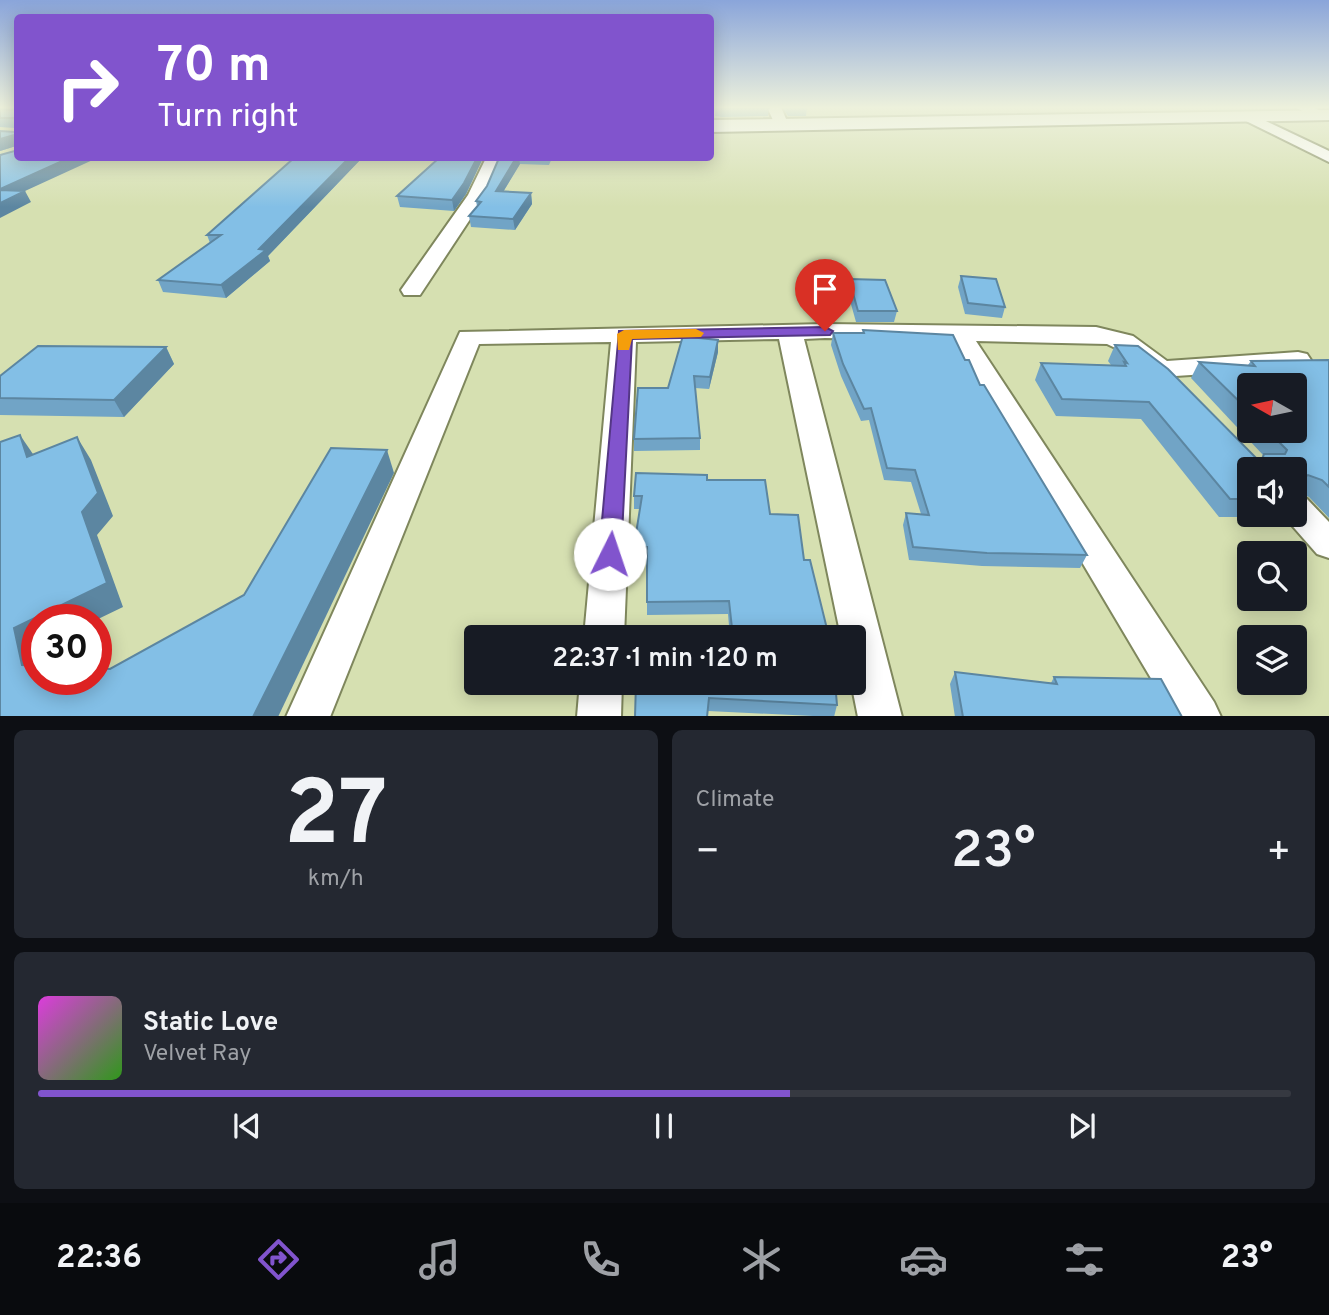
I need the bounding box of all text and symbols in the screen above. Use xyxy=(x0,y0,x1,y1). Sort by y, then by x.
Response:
text: 70 m xyxy=(157,37,271,99)
icon: right xyxy=(42,42,133,133)
text: Turn right xyxy=(157,98,299,138)
pin xyxy=(795,259,855,331)
icon: arrive xyxy=(806,270,844,308)
north arrow xyxy=(1237,373,1307,443)
map controls xyxy=(1237,373,1307,695)
button: sound xyxy=(1237,457,1307,527)
position arrow xyxy=(573,517,647,591)
button: search xyxy=(1237,541,1307,611)
speed limit sign: 30 xyxy=(21,604,112,695)
button: layers xyxy=(1237,625,1307,695)
text: 22:37 · 1 min · 120 m xyxy=(552,643,778,676)
text: 27 xyxy=(284,762,388,877)
text: Climate xyxy=(696,786,774,815)
text: 23° xyxy=(951,820,1036,886)
text: − xyxy=(696,829,720,878)
text: + xyxy=(1266,829,1291,878)
text: km/h xyxy=(308,865,364,894)
text: Static Love xyxy=(143,1007,278,1040)
text: Velvet Ray xyxy=(143,1040,251,1069)
icon: previous xyxy=(228,1107,266,1145)
icon: pause xyxy=(645,1107,683,1145)
icon: next xyxy=(1063,1107,1101,1145)
icon: directions xyxy=(254,1235,303,1284)
icon: music xyxy=(415,1235,464,1284)
icon: phone xyxy=(576,1235,625,1284)
icon: climate xyxy=(737,1235,786,1284)
icon: car xyxy=(899,1235,948,1284)
icon: filters xyxy=(1060,1235,1109,1284)
text: 22:36 xyxy=(56,1239,142,1279)
text: 23° xyxy=(1221,1239,1273,1279)

